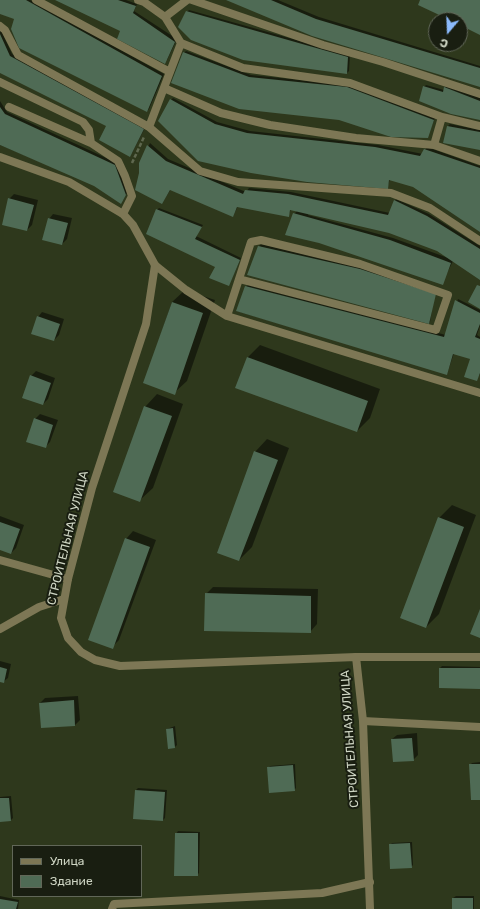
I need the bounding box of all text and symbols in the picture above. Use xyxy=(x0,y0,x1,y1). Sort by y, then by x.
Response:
north arrow xyxy=(428,12,468,52)
text: С xyxy=(438,35,450,50)
street label: СТРОИТЕЛЬНАЯ УЛИЦА xyxy=(44,469,92,607)
street label: СТРОИТЕЛЬНАЯ УЛИЦА xyxy=(338,670,362,808)
legend xyxy=(12,845,142,897)
text: Улица xyxy=(50,854,84,868)
text: Здание xyxy=(50,874,93,888)

